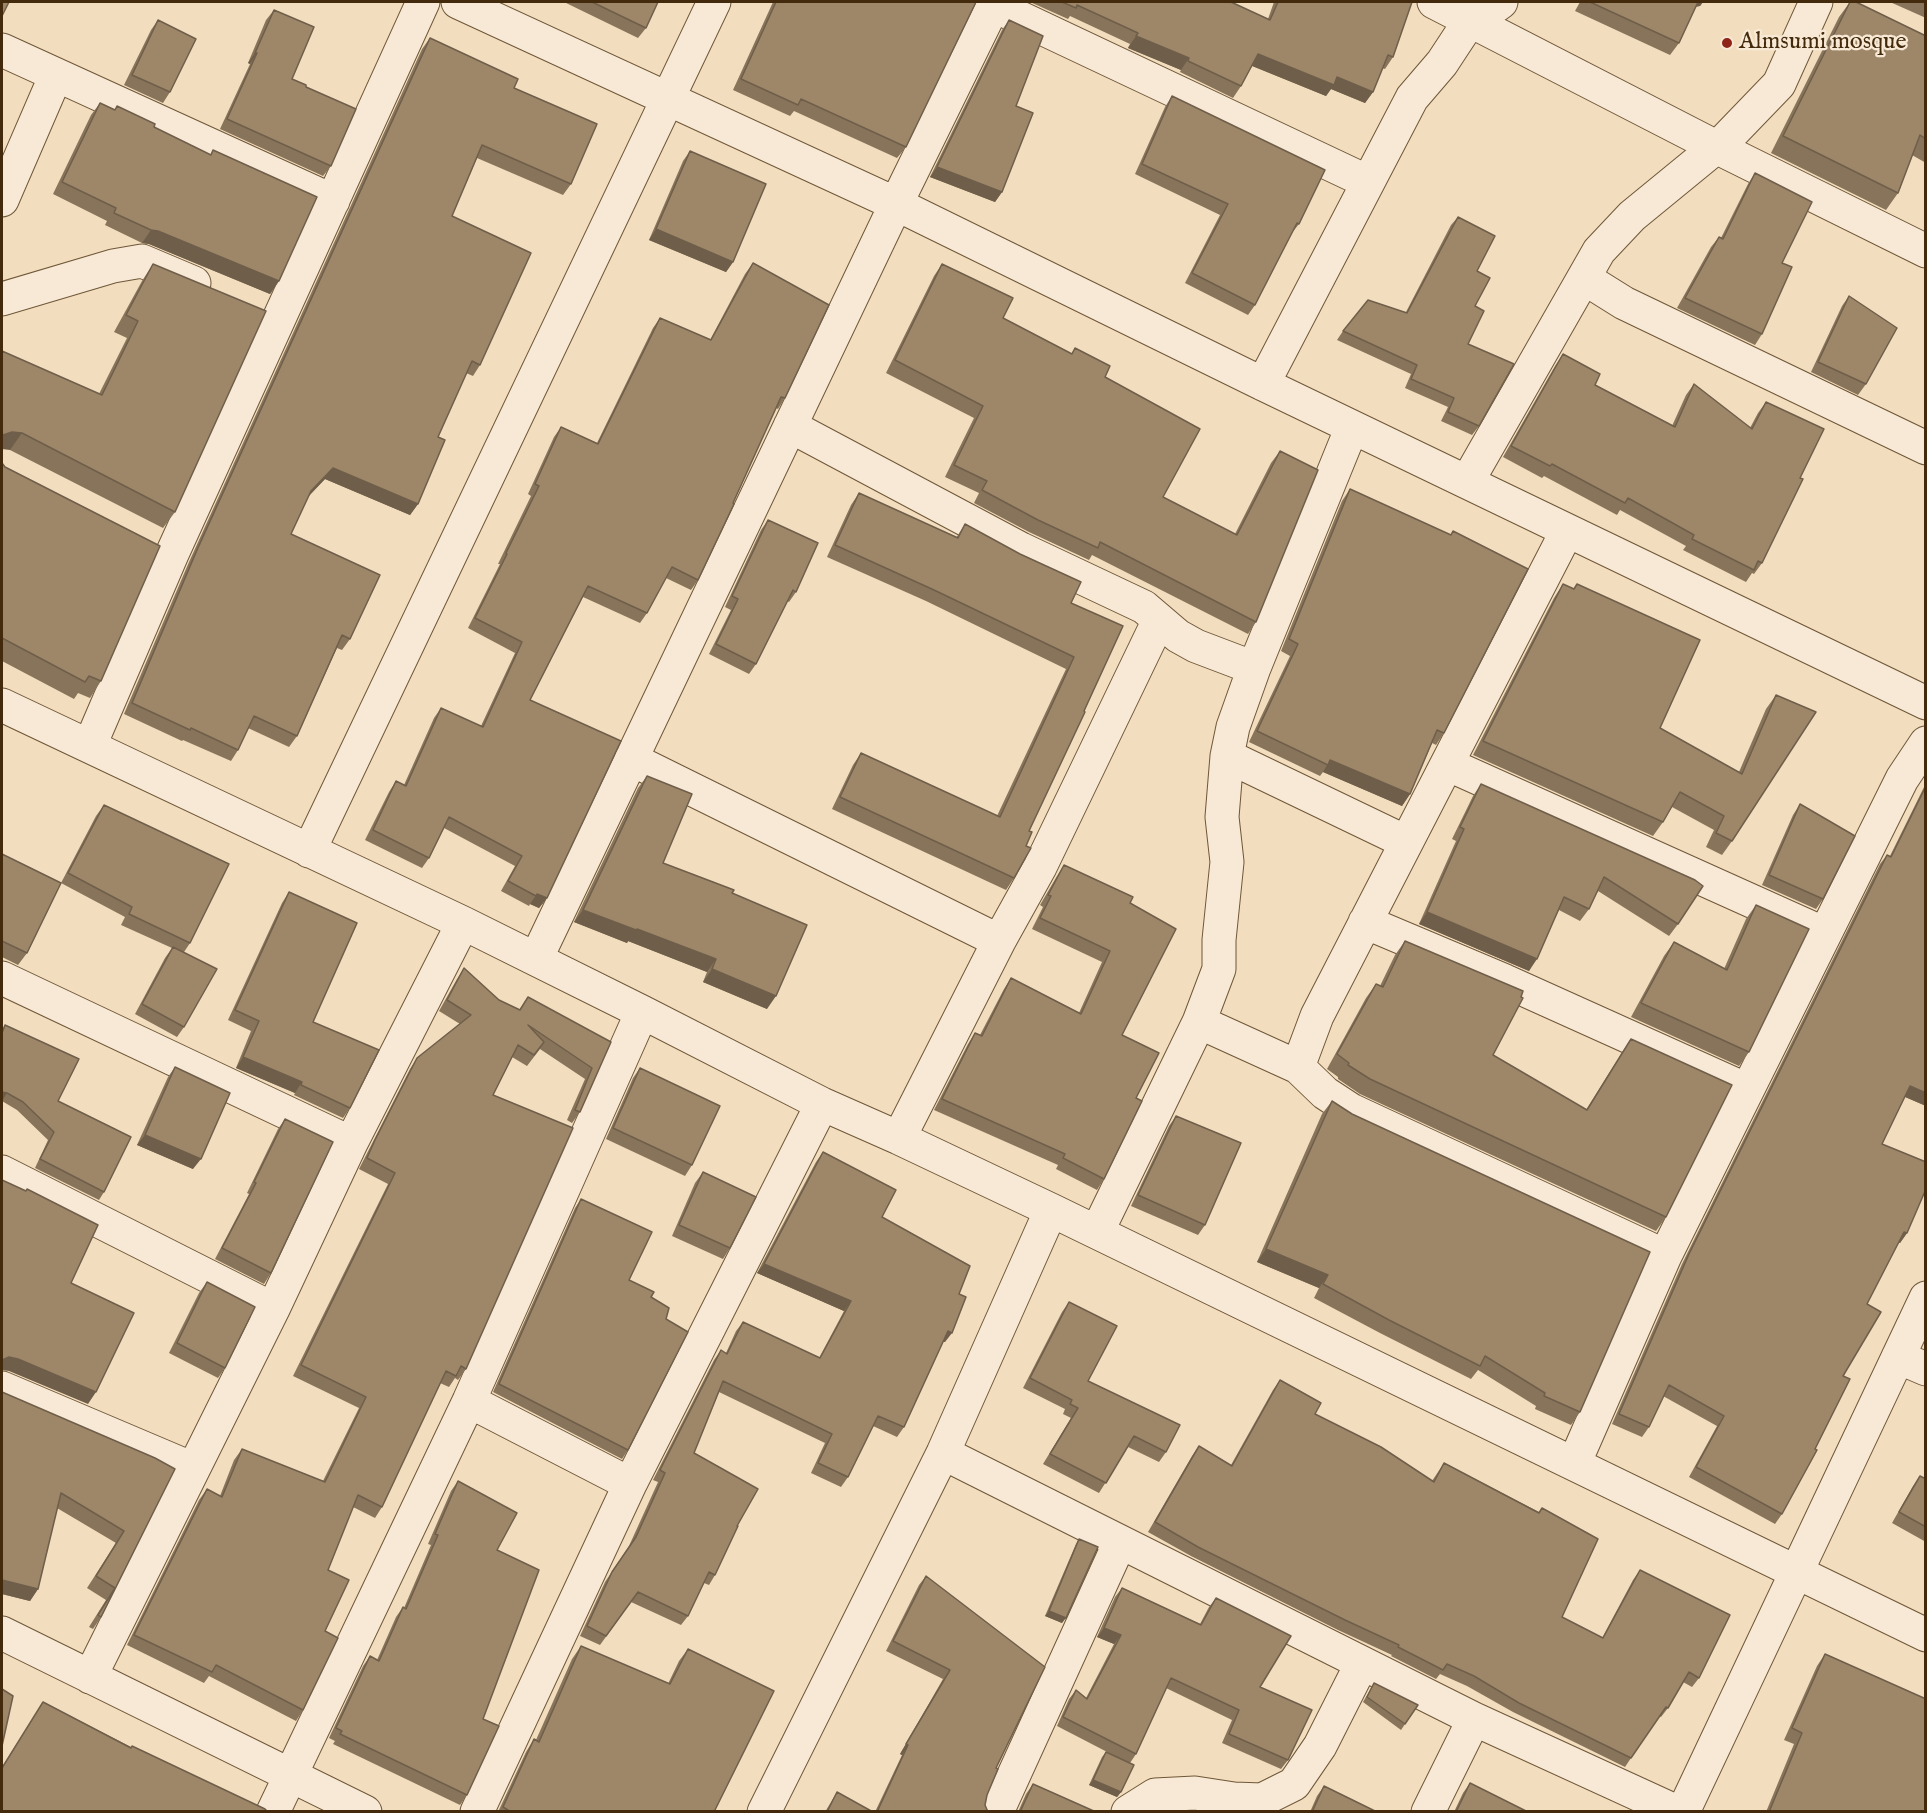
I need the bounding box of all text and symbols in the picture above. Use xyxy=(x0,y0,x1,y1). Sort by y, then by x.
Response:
place label: Almsumi mosque xyxy=(1739,29,1907,57)
marker: Almsumi mosque xyxy=(1720,36,1734,50)

